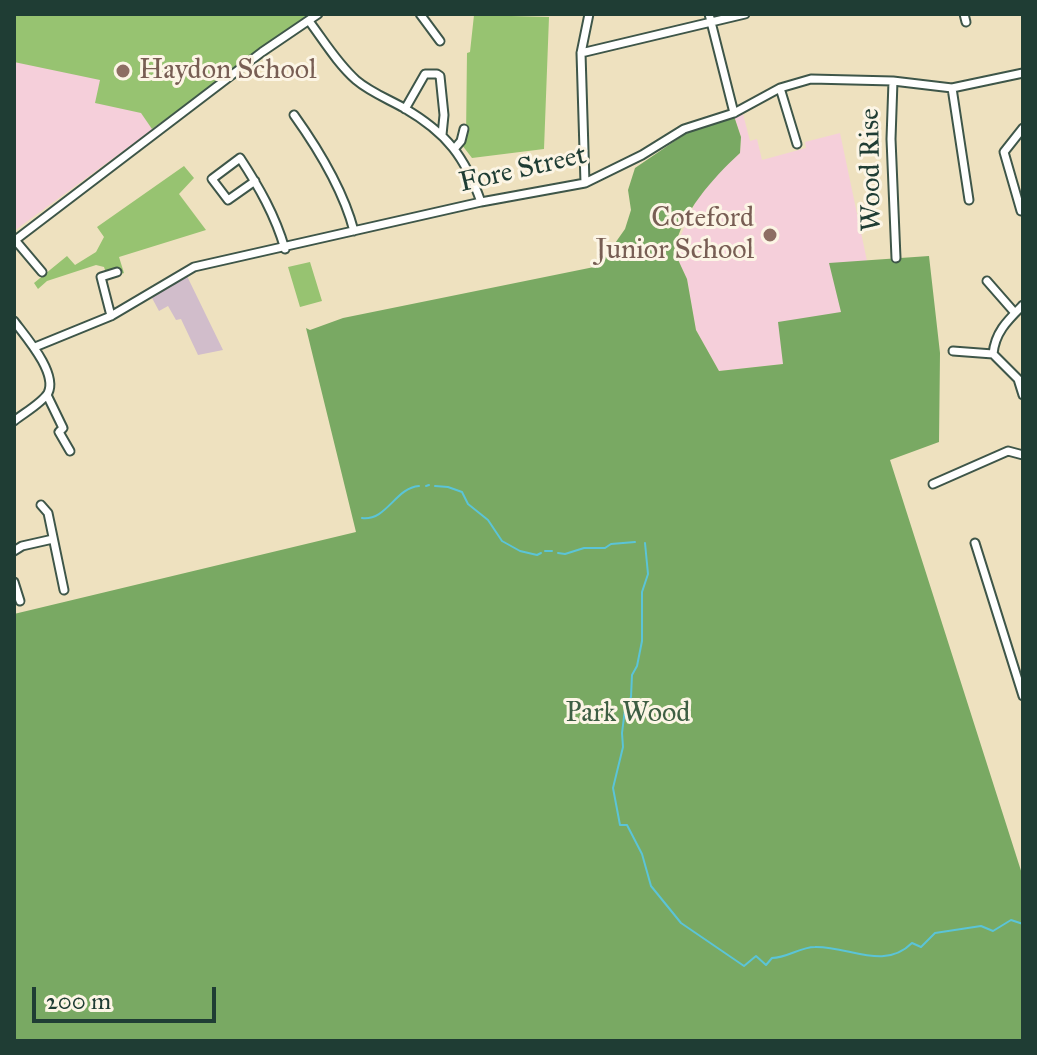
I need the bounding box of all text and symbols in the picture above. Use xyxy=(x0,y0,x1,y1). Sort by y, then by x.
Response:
place label: Haydon School xyxy=(139,54,317,88)
marker: Haydon School xyxy=(114,62,132,80)
street label: Wood Rise xyxy=(854,108,890,232)
street label: Fore Street xyxy=(456,139,590,201)
place label: Coteford Junior School xyxy=(595,202,754,268)
marker: Coteford Junior School xyxy=(761,226,779,244)
park label: Park Wood xyxy=(566,697,690,731)
scale bar xyxy=(36,971,220,1021)
text: 200 m xyxy=(46,986,111,1016)

